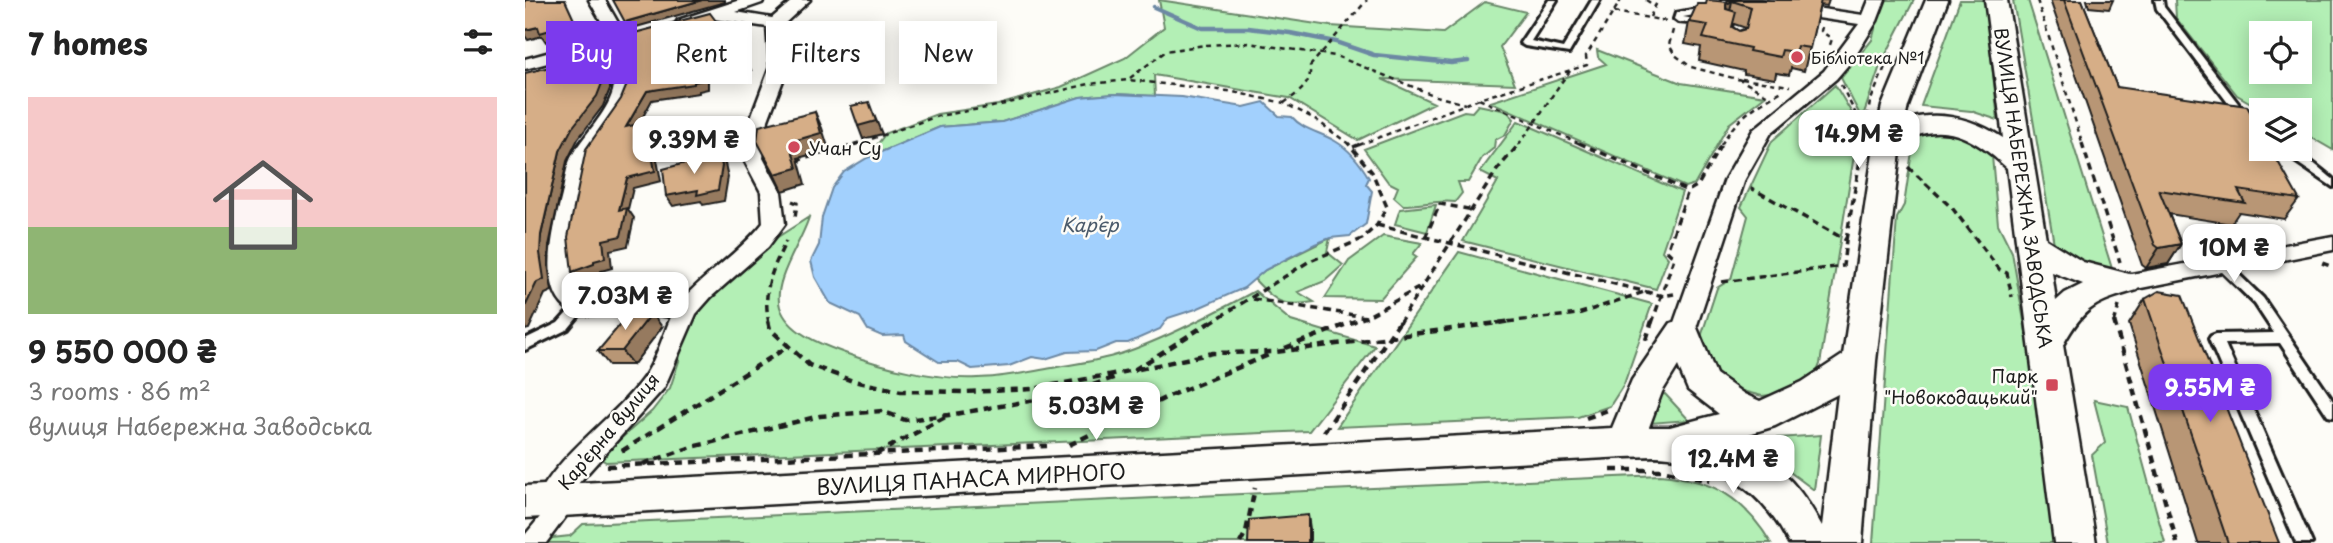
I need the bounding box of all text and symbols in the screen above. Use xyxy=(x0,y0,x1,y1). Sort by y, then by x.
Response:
text: 7 homes xyxy=(28,20,148,65)
chip: Buy xyxy=(546,21,637,84)
chip: Rent xyxy=(651,21,752,84)
chip: Filters xyxy=(766,21,885,84)
chip: New xyxy=(899,21,997,84)
map controls xyxy=(2249,21,2312,161)
button: locate xyxy=(2249,21,2312,84)
icon: filters xyxy=(459,23,497,61)
street label: ВУЛИЦЯ НАБЕРЕЖНА ЗАВОДСЬКА xyxy=(1988,26,2060,350)
place label: Бібліотека №1 xyxy=(1811,45,1924,69)
marker: Бібліотека №1 xyxy=(1789,49,1805,65)
button: layers xyxy=(2249,98,2312,161)
pin: 14.9M ₴ xyxy=(1794,110,1924,170)
text: 14.9M ₴ xyxy=(1815,115,1903,150)
pin: 9.39M ₴ xyxy=(629,116,759,176)
text: 9.39M ₴ xyxy=(649,121,739,156)
place label: Учан Су xyxy=(808,134,882,161)
marker: Учан Су xyxy=(786,139,802,155)
icon: home xyxy=(200,142,326,268)
water label: Кар’єр xyxy=(1061,210,1120,238)
pin: 10M ₴ xyxy=(2185,224,2283,284)
text: 10M ₴ xyxy=(2199,229,2269,264)
pin: 7.03M ₴ xyxy=(560,272,690,332)
text: 7.03M ₴ xyxy=(578,277,672,312)
text: 9 550 000 ₴ xyxy=(28,328,217,373)
place label: Парк "Новокодацький" xyxy=(1884,362,2038,410)
pin: 9.55M ₴ xyxy=(2145,364,2275,424)
street label: Карʼєрна вулиця xyxy=(551,367,665,495)
text: 9.55M ₴ xyxy=(2164,369,2256,404)
text: 3 rooms · 86 m² xyxy=(28,373,211,408)
marker: Парк "Новокодацький" xyxy=(2044,377,2060,393)
pin: 5.03M ₴ xyxy=(1031,382,1161,442)
text: 5.03M ₴ xyxy=(1048,387,1144,422)
text: вулиця Набережна Заводська xyxy=(28,408,372,443)
pin: 12.4M ₴ xyxy=(1668,435,1798,495)
text: 12.4M ₴ xyxy=(1687,440,1779,475)
street label: ВУЛИЦЯ ПАНАСА МИРНОГО xyxy=(815,454,1127,502)

